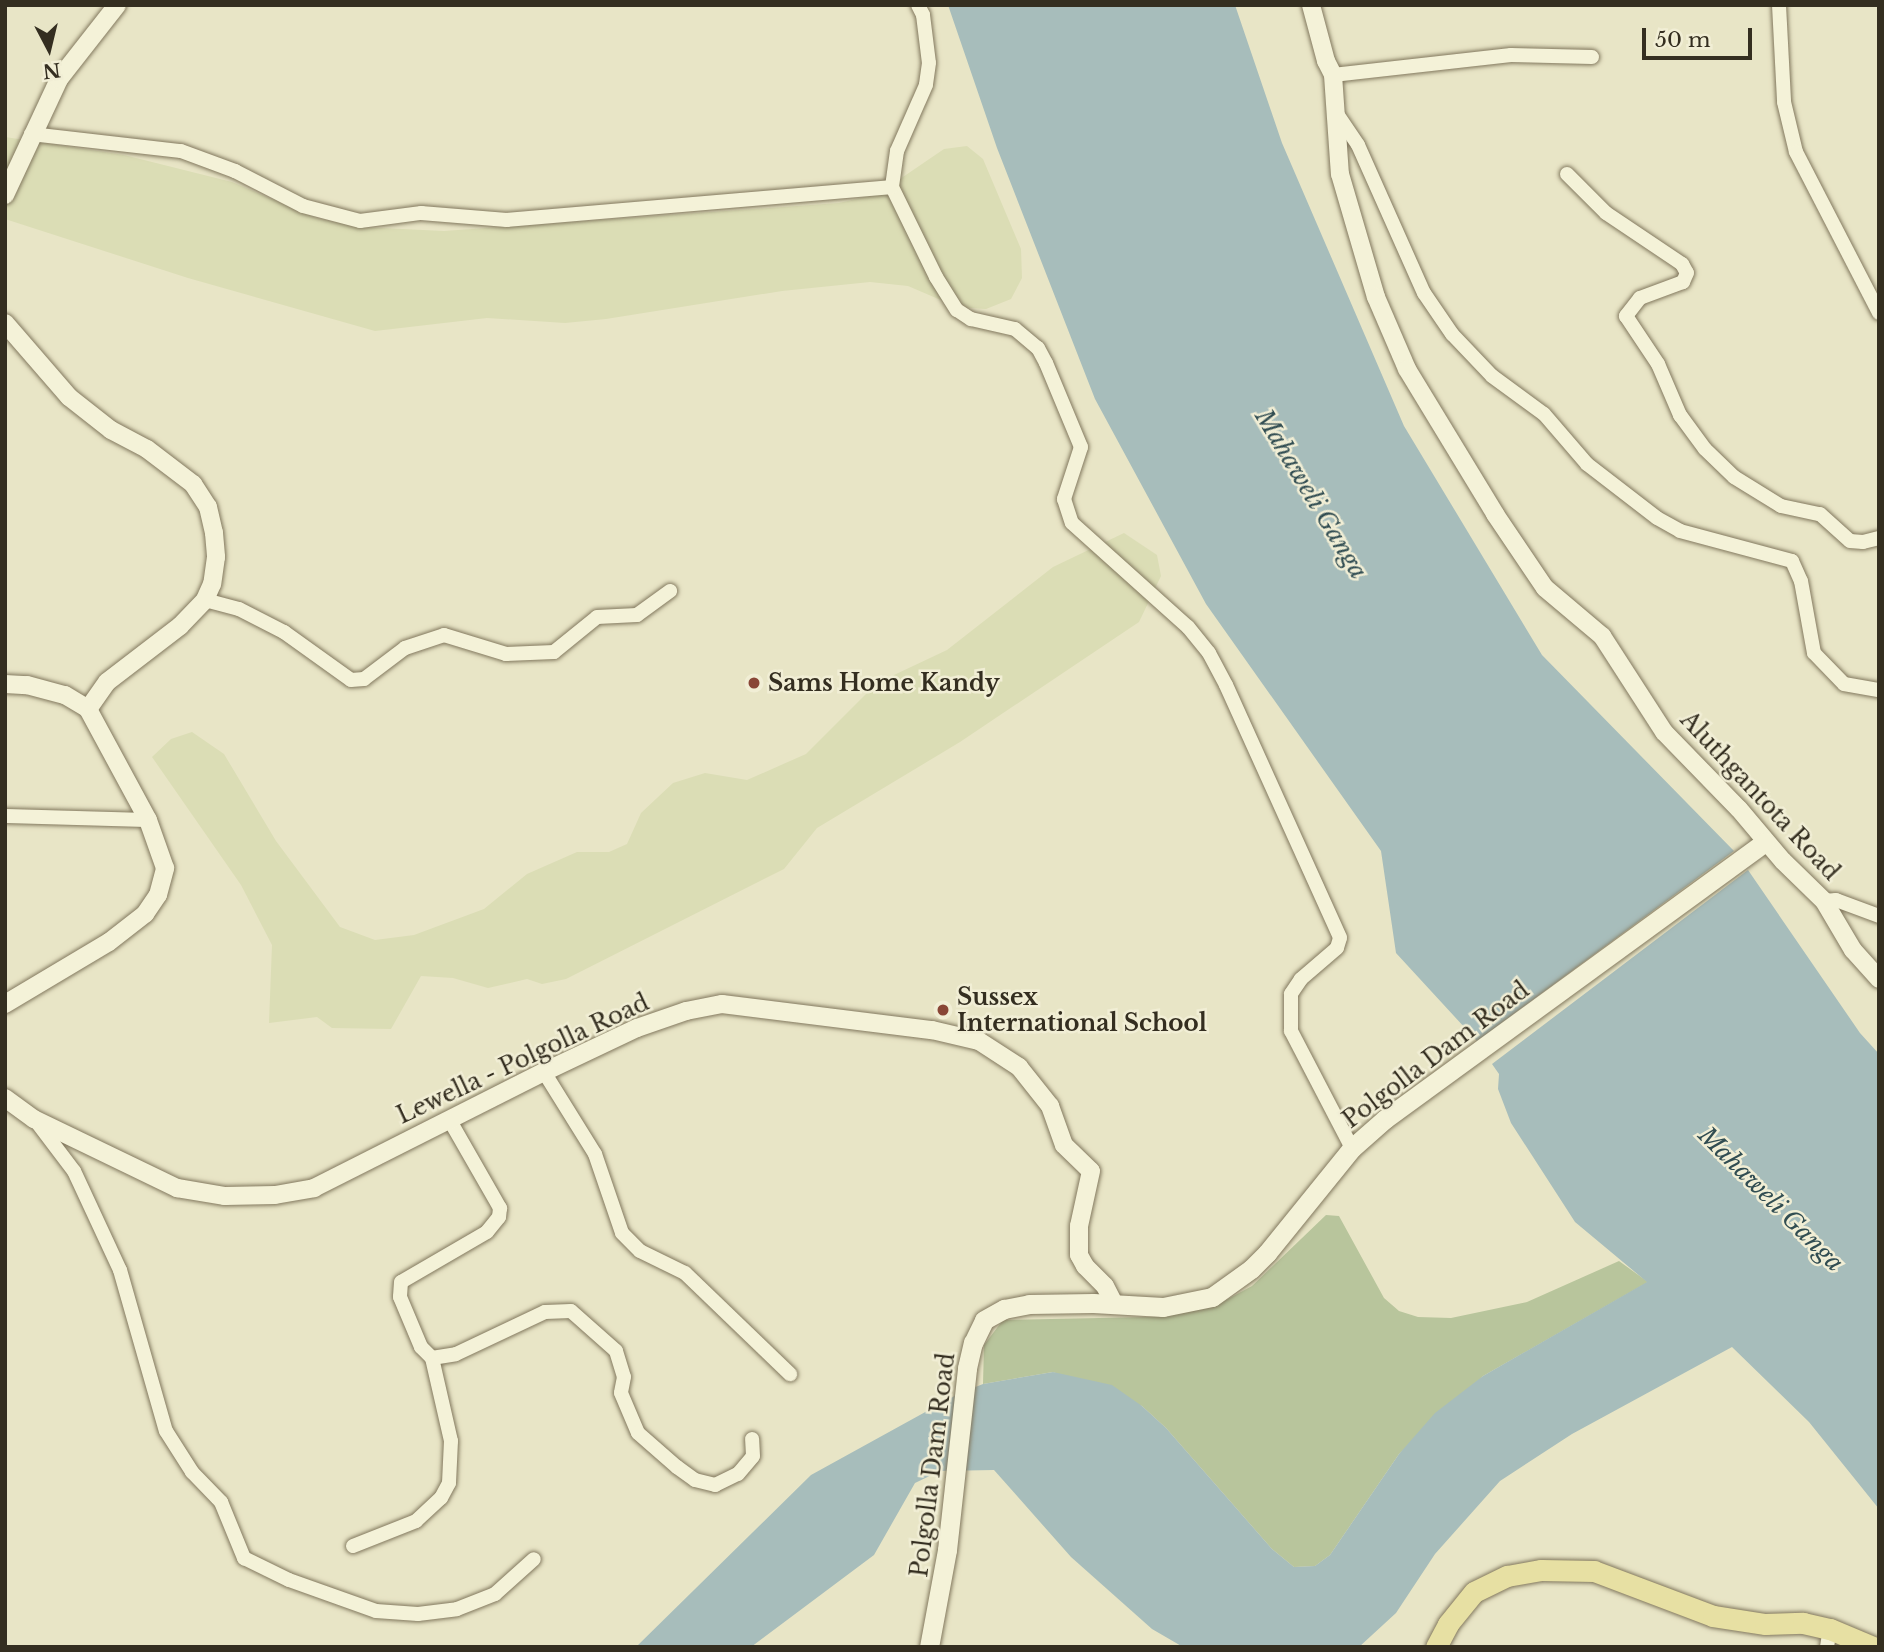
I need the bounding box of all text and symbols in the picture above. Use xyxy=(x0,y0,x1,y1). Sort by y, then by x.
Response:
north arrow xyxy=(14,14,84,84)
scale bar xyxy=(1646,14,1756,58)
text: 50 m xyxy=(1655,27,1710,53)
text: N xyxy=(41,58,62,83)
water label: Mahaweli Ganga xyxy=(1249,404,1373,584)
place label: Sams Home Kandy xyxy=(768,669,999,697)
marker: Sams Home Kandy xyxy=(746,675,762,691)
street label: Aluthgantota Road xyxy=(1675,706,1845,886)
street label: Polgolla Dam Road xyxy=(1337,976,1535,1134)
place label: Sussex International School xyxy=(957,983,1207,1037)
street label: Lewella - Polgolla Road xyxy=(392,988,654,1130)
marker: Sussex International School xyxy=(935,1002,951,1018)
water label: Mahaweli Ganga xyxy=(1692,1120,1850,1278)
street label: Polgolla Dam Road xyxy=(906,1351,960,1579)

